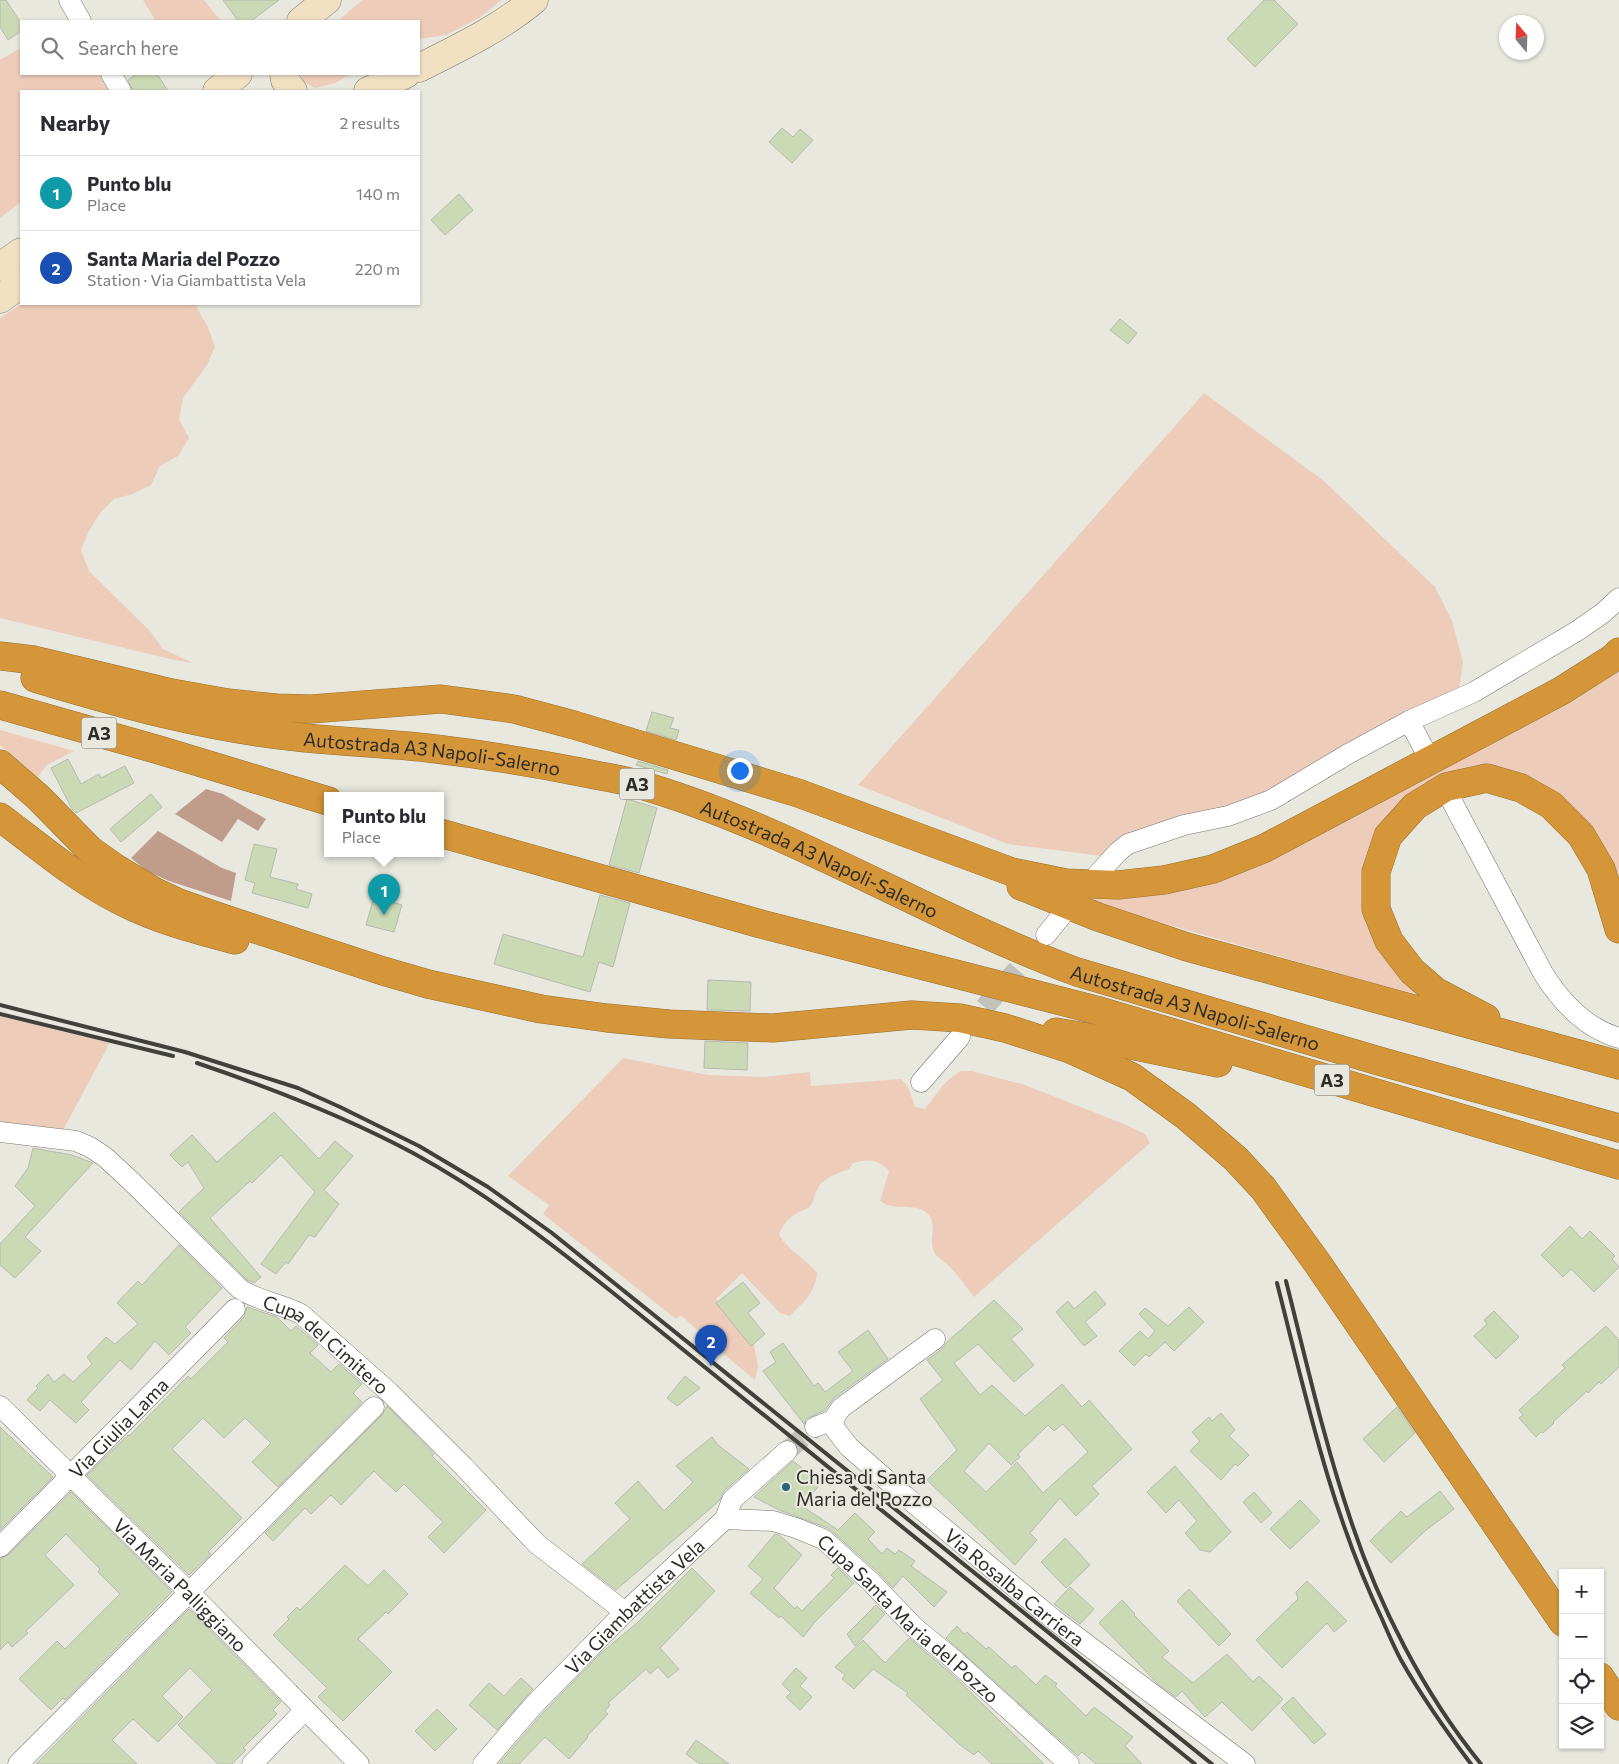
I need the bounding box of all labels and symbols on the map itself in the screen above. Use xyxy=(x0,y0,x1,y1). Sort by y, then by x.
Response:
north arrow xyxy=(1499,15,1544,60)
road number: A3 xyxy=(82,718,116,748)
street label: Autostrada A3 Napoli-Salerno xyxy=(303,726,563,779)
your location xyxy=(727,758,753,784)
road number: A3 xyxy=(620,769,654,800)
street label: Autostrada A3 Napoli-Salerno xyxy=(698,794,942,922)
pin: 1 xyxy=(368,874,400,915)
street label: Autostrada A3 Napoli-Salerno xyxy=(1068,959,1323,1054)
road number: A3 xyxy=(1314,1064,1350,1096)
street label: Cupa del Cimitero xyxy=(260,1289,394,1398)
pin: 2 xyxy=(695,1325,727,1366)
street label: Via Giulia Lama xyxy=(64,1373,172,1482)
place label: Chiesa di Santa Maria del Pozzo xyxy=(796,1465,933,1510)
marker: Chiesa di Santa Maria del Pozzo xyxy=(780,1481,792,1493)
street label: Via Maria Palliggiano xyxy=(109,1513,252,1656)
street label: Via Rosalba Carriera xyxy=(941,1523,1089,1650)
street label: Cupa Santa Maria del Pozzo xyxy=(813,1529,1004,1707)
street label: Via Giambattista Vela xyxy=(560,1533,709,1678)

